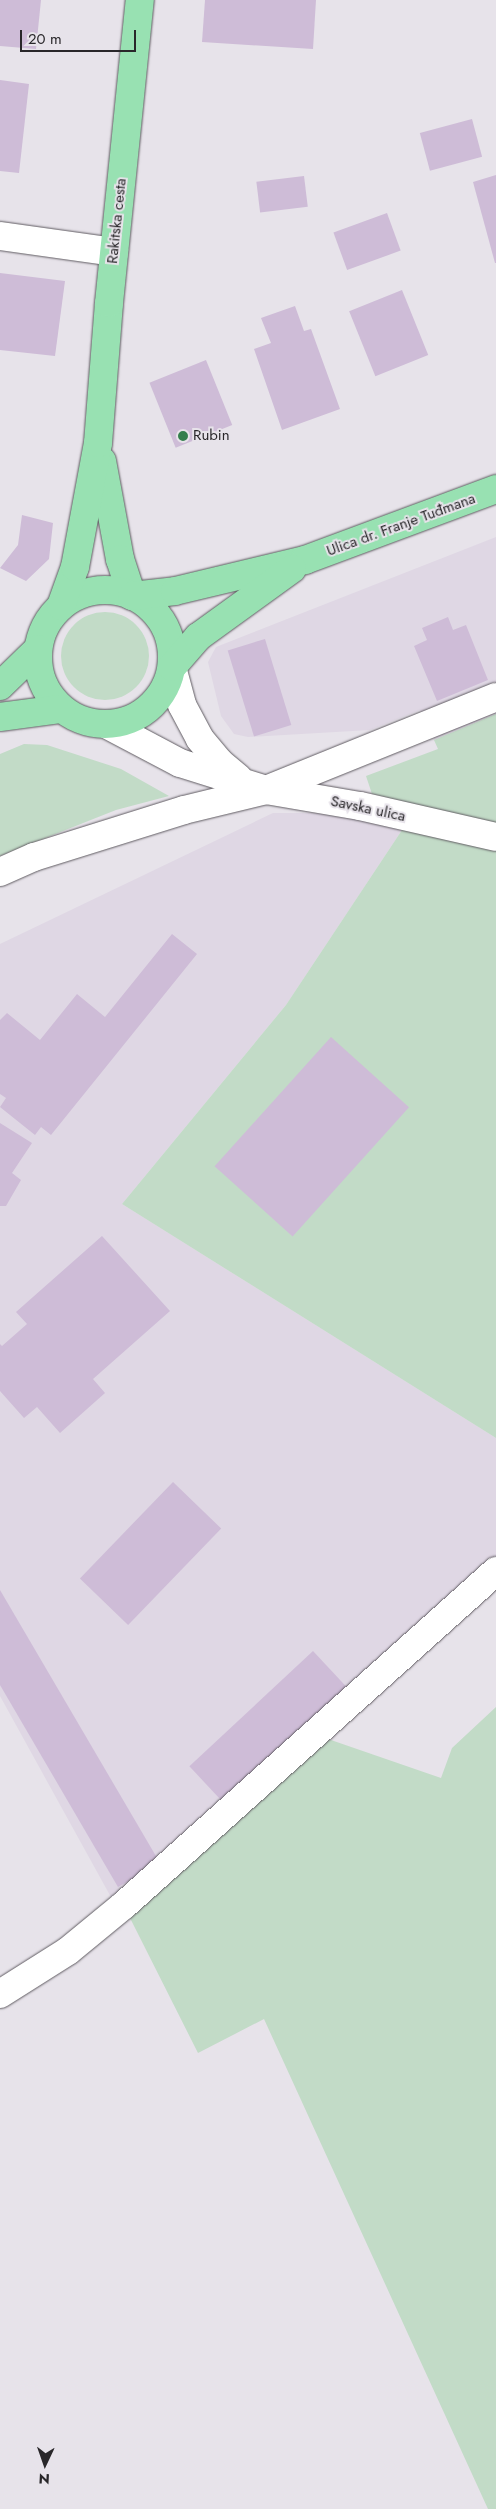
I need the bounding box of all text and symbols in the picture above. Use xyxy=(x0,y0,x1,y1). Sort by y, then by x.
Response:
scale bar xyxy=(22,20,139,52)
text: 20 m xyxy=(28,28,62,50)
street label: Rakitska cesta xyxy=(104,177,130,265)
place label: Rubin xyxy=(193,427,230,445)
marker: Rubin xyxy=(177,430,189,442)
street label: Ulica dr. Franje Tuđmana xyxy=(324,490,478,560)
street label: Savska ulica xyxy=(329,792,407,826)
north arrow xyxy=(20,2439,70,2489)
text: N xyxy=(38,2469,50,2489)

